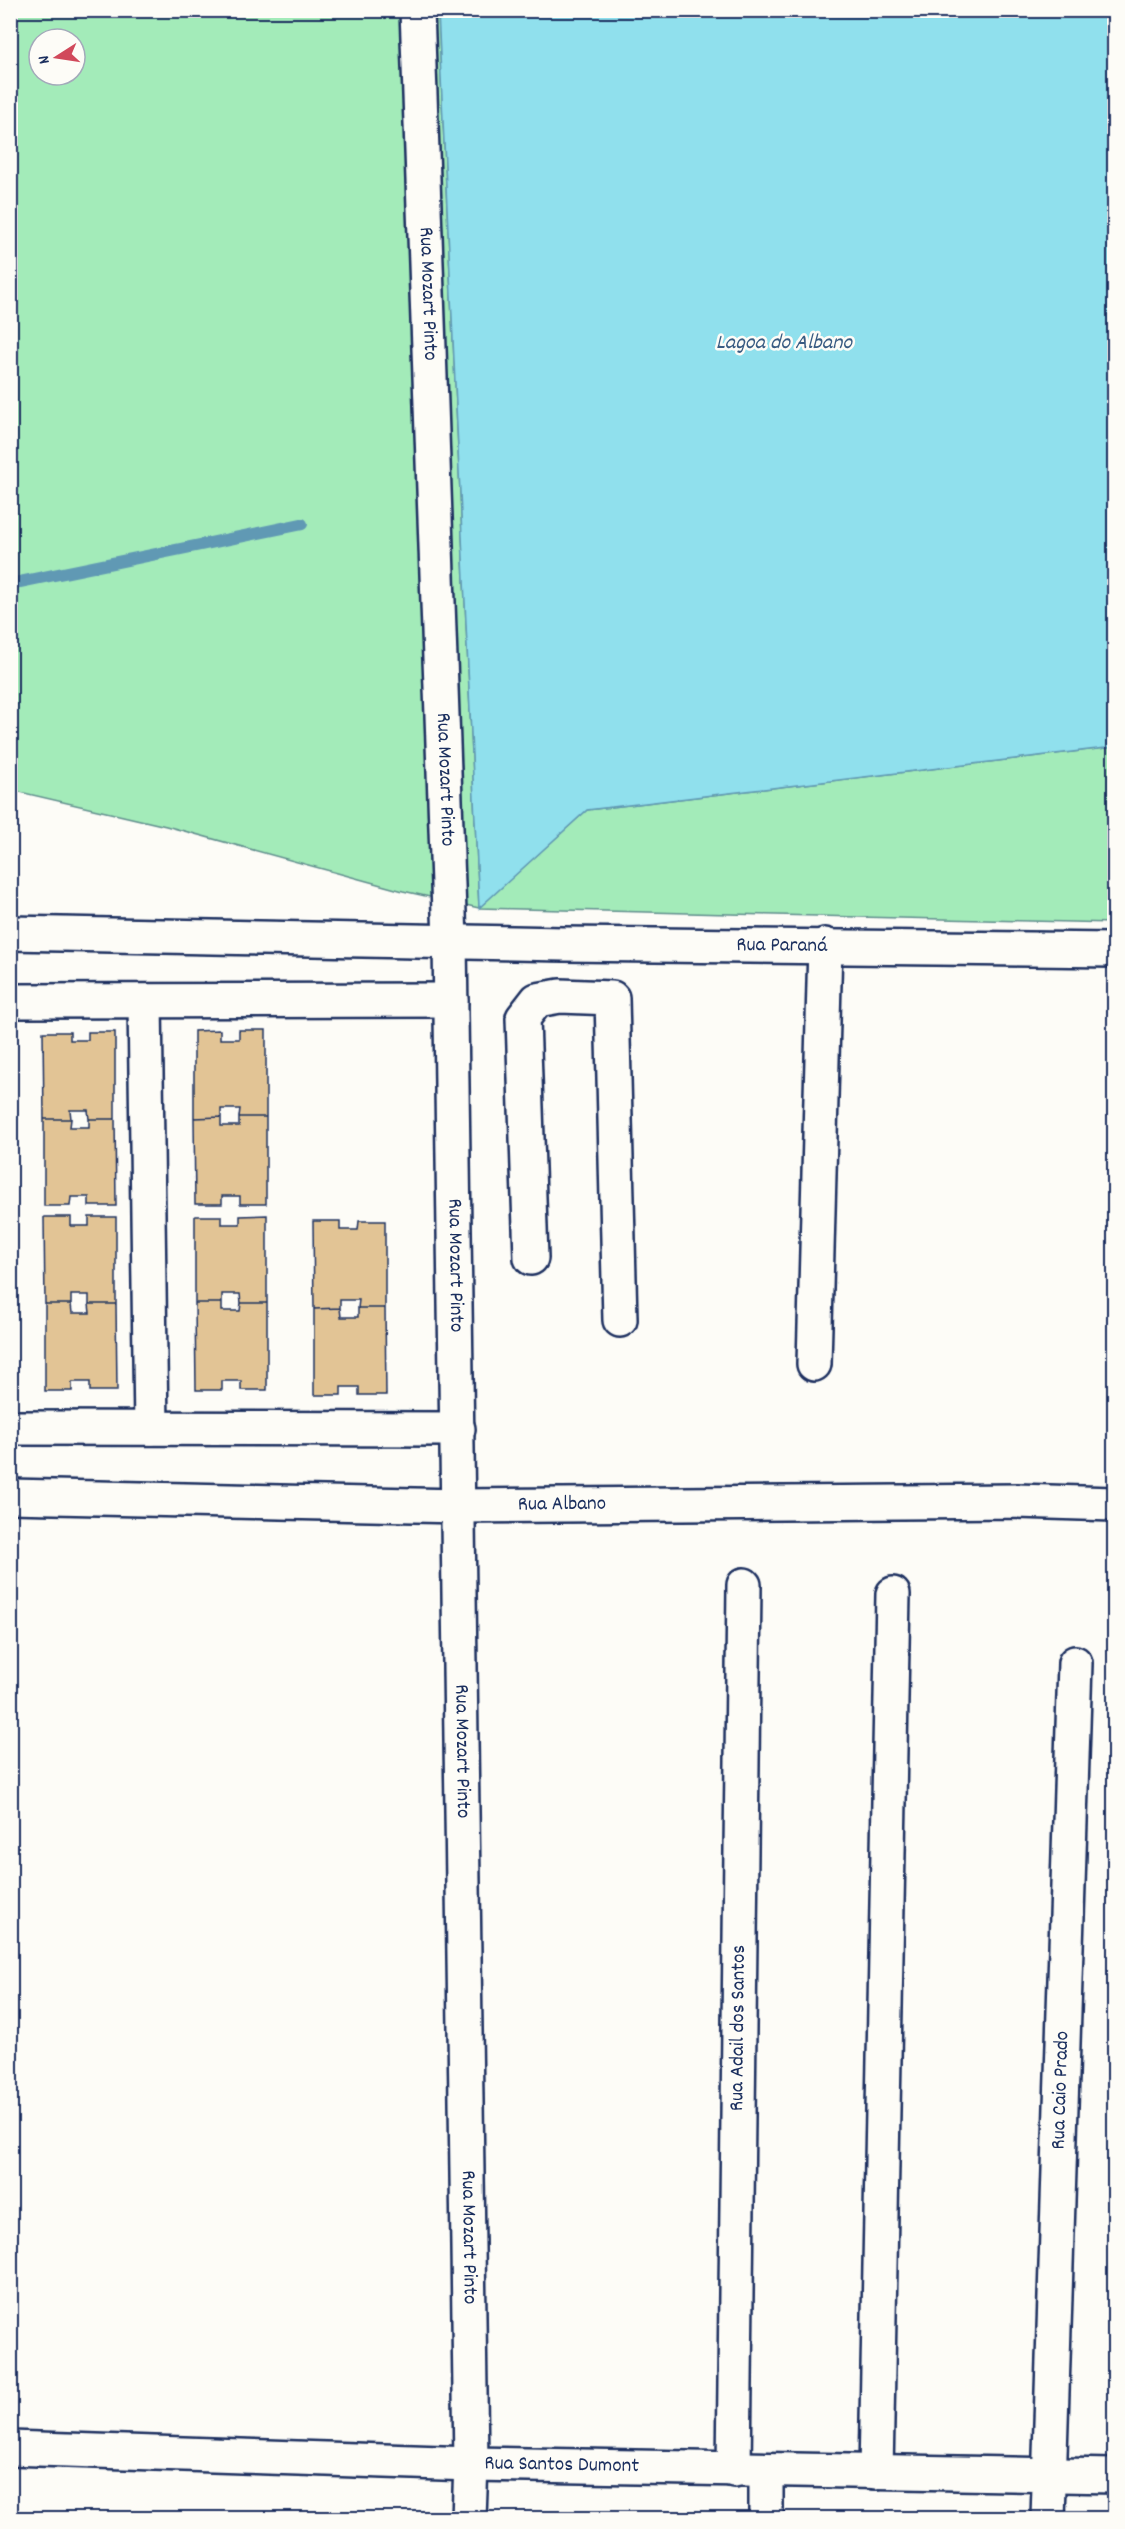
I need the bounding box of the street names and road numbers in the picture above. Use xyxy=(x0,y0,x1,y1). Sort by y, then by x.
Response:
street label: Rua Mozart Pinto xyxy=(410,226,444,361)
street label: Rua Mozart Pinto xyxy=(427,712,462,847)
street label: Rua Paraná xyxy=(736,931,828,962)
street label: Rua Mozart Pinto xyxy=(439,1198,470,1333)
street label: Rua Albano xyxy=(518,1490,606,1520)
street label: Rua Mozart Pinto xyxy=(445,1684,477,1819)
street label: Rua Adail dos Santos xyxy=(723,1945,755,2111)
street label: Rua Caio Prado xyxy=(1045,2030,1078,2150)
street label: Rua Mozart Pinto xyxy=(452,2170,484,2305)
street label: Rua Santos Dumont xyxy=(484,2449,640,2482)

